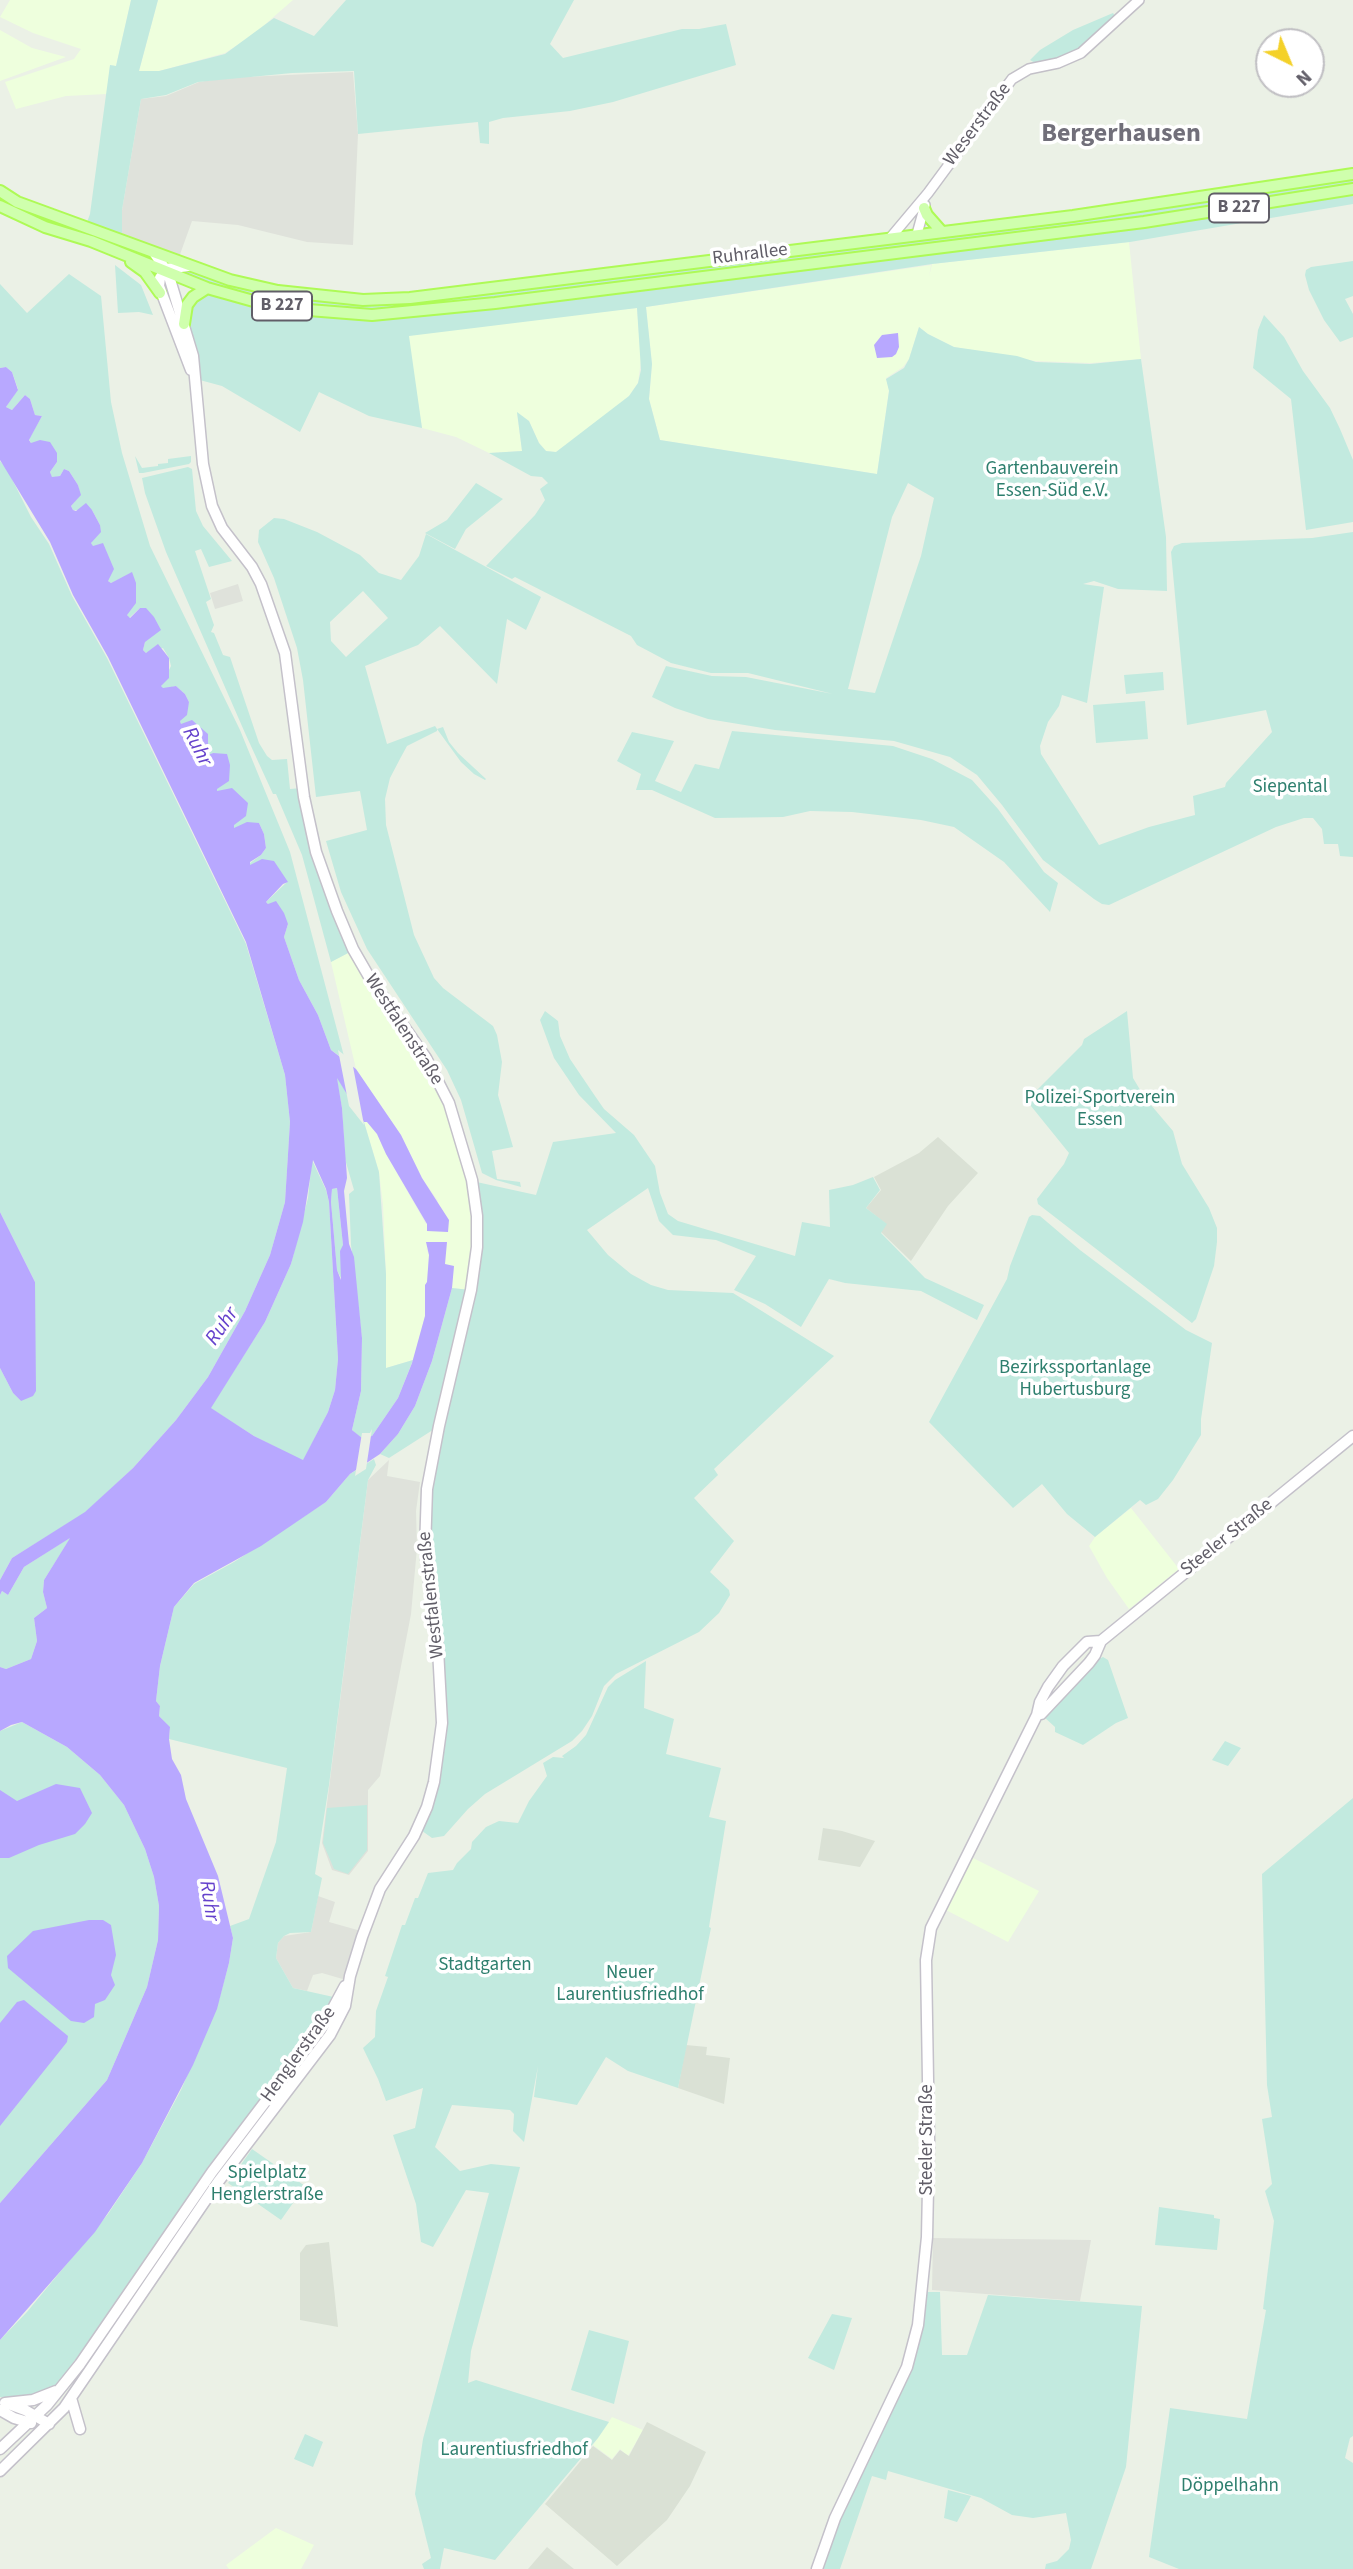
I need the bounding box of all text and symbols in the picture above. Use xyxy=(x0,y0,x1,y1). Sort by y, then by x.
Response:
north arrow xyxy=(1255,28,1325,98)
text: N xyxy=(1289,63,1317,91)
street label: Weserstraße xyxy=(939,79,1017,171)
district label: Bergerhausen xyxy=(1041,119,1201,151)
road number: B 227 xyxy=(1209,194,1269,223)
street label: Ruhrallee xyxy=(711,239,789,271)
road number: B 227 xyxy=(252,292,312,320)
park label: Gartenbauverein Essen-Süd e.V. xyxy=(985,459,1119,503)
water label: Ruhr xyxy=(176,723,216,771)
park label: Siepental xyxy=(1252,777,1328,799)
street label: Westfalenstraße xyxy=(359,970,447,1090)
park label: Polizei-Sportverein Essen xyxy=(1025,1088,1175,1132)
water label: Ruhr xyxy=(201,1303,245,1351)
park label: Bezirkssportanlage Hubertusburg xyxy=(999,1358,1151,1402)
street label: Steeler Straße xyxy=(1176,1494,1278,1582)
street label: Westfalenstraße xyxy=(414,1530,450,1660)
water label: Ruhr xyxy=(192,1879,224,1923)
park label: Stadtgarten xyxy=(438,1955,532,1977)
park label: Neuer Laurentiusfriedhof xyxy=(556,1963,704,2007)
street label: Henglerstraße xyxy=(257,2003,341,2107)
street label: Steeler Straße xyxy=(917,2084,939,2196)
park label: Spielplatz Henglerstraße xyxy=(211,2163,323,2207)
park label: Laurentiusfriedhof xyxy=(440,2440,588,2462)
park label: Döppelhahn xyxy=(1181,2476,1279,2498)

